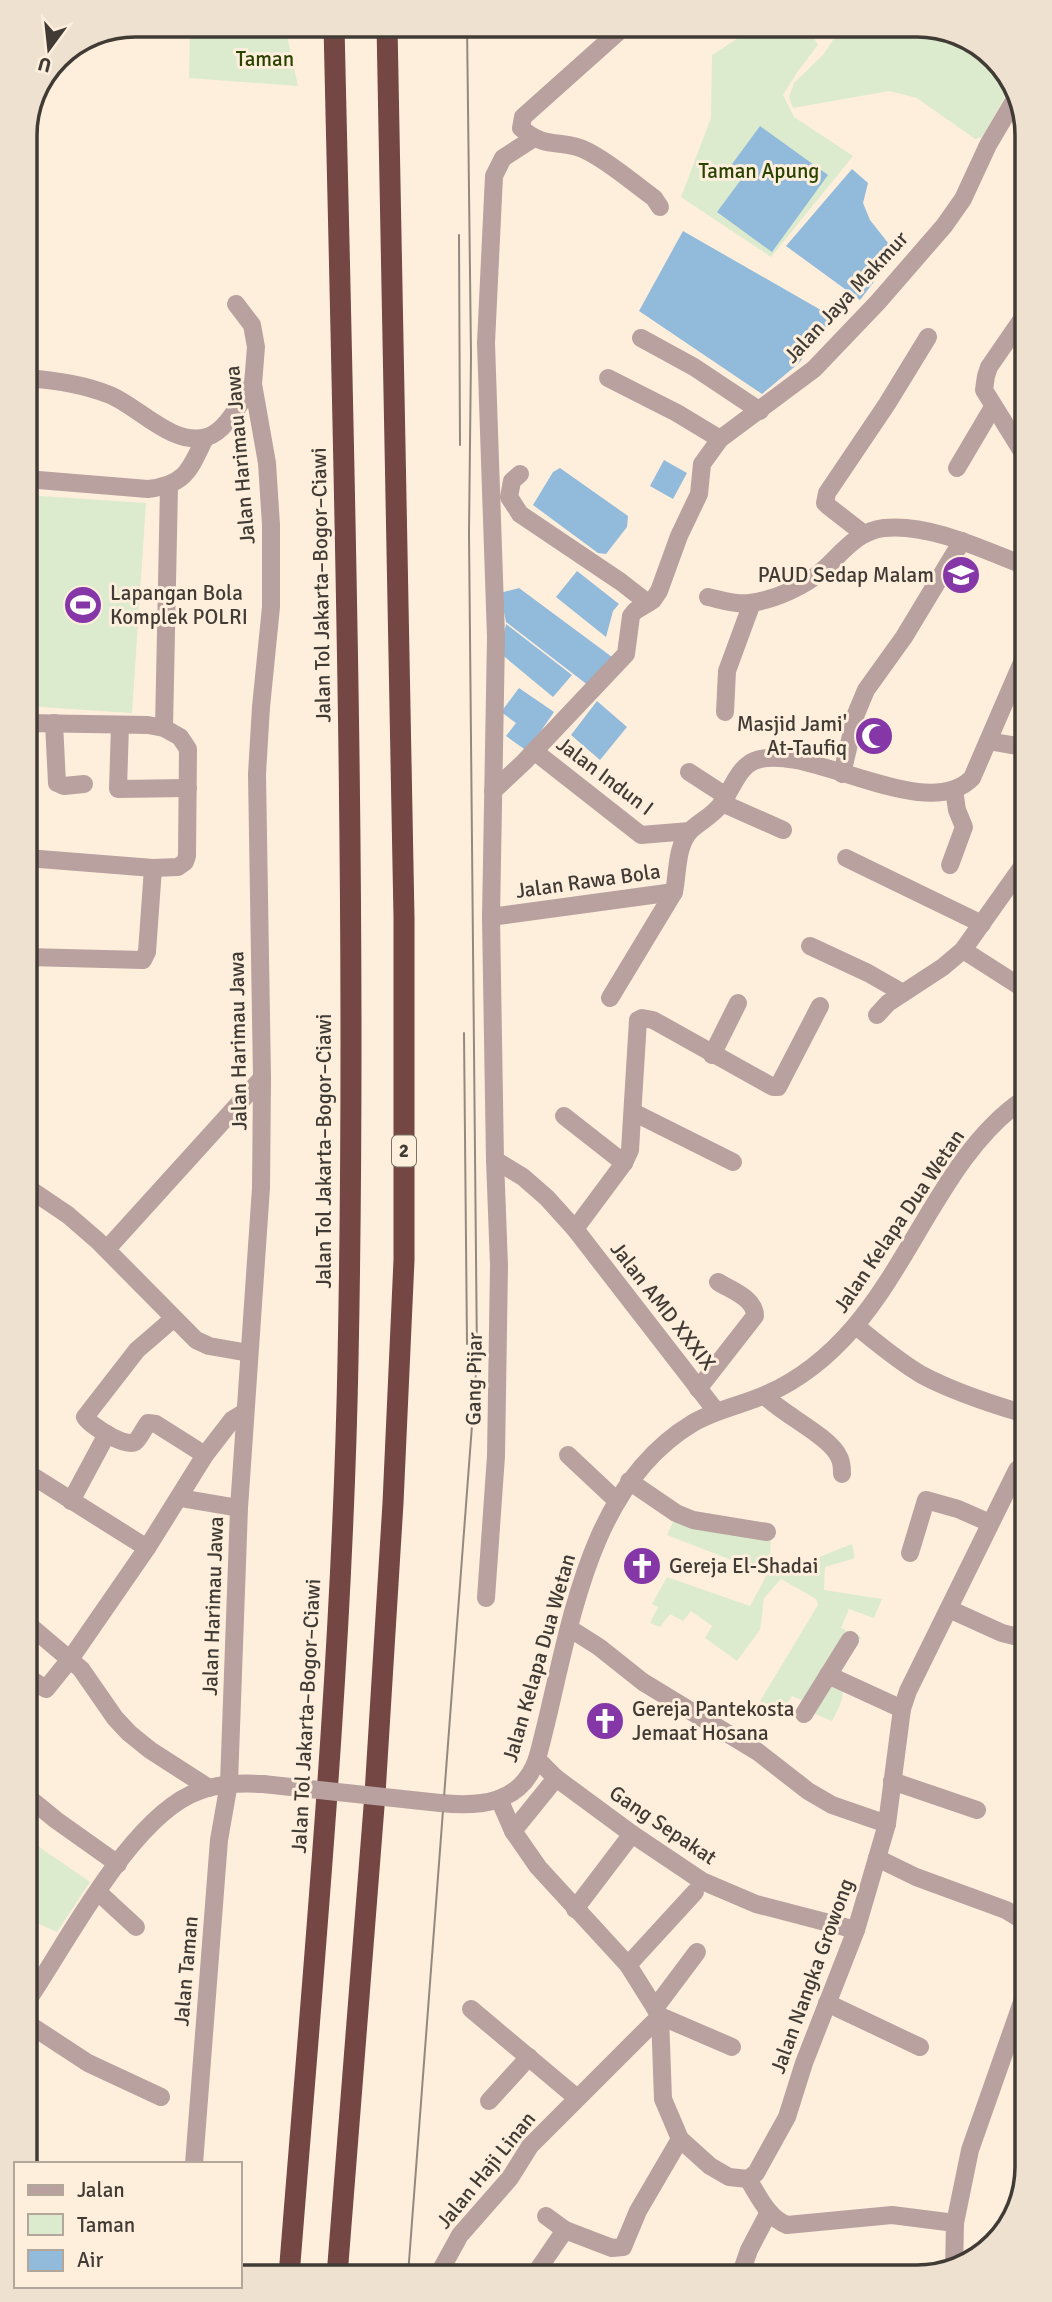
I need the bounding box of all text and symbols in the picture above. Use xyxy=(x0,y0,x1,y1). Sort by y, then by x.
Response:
north arrow xyxy=(14,14,84,84)
park label: Taman xyxy=(236,46,294,72)
text: U xyxy=(36,51,54,78)
park label: Taman Apung xyxy=(699,158,819,184)
street label: Jalan Jaya Makmur xyxy=(778,226,914,368)
street label: Jalan Harimau Jawa xyxy=(219,365,261,545)
street label: Jalan Tol Jakarta–Bogor–Ciawi xyxy=(306,447,336,723)
school or university icon: PAUD Sedap Malam xyxy=(940,554,982,596)
place label: PAUD Sedap Malam xyxy=(758,562,934,588)
place label: Lapangan Bola Komplek POLRI xyxy=(110,580,248,630)
sports icon: Lapangan Bola Komplek POLRI xyxy=(62,584,104,626)
place label: Masjid Jami' At-Taufiq xyxy=(737,711,847,761)
mosque icon: Masjid Jami' At-Taufiq xyxy=(853,715,895,757)
street label: Jalan Indun I xyxy=(551,731,659,821)
street label: Jalan Rawa Bola xyxy=(514,858,662,904)
street label: Jalan Harimau Jawa xyxy=(223,951,253,1131)
street label: Jalan Tol Jakarta–Bogor–Ciawi xyxy=(311,1013,337,1289)
street label: Jalan Kelapa Dua Wetan xyxy=(828,1124,970,1318)
road number: 2 xyxy=(392,1135,416,1166)
street label: Jalan AMD XXXIX xyxy=(605,1237,721,1375)
street label: Gang Pijar xyxy=(460,1332,488,1426)
street label: Jalan Harimau Jawa xyxy=(197,1516,229,1696)
church icon: Gereja El-Shadai xyxy=(621,1545,663,1587)
street label: Jalan Kelapa Dua Wetan xyxy=(497,1551,581,1765)
place label: Gereja El-Shadai xyxy=(669,1553,818,1579)
street label: Jalan Tol Jakarta–Bogor–Ciawi xyxy=(286,1578,326,1854)
place label: Gereja Pantekosta Jemaat Hosana xyxy=(632,1696,794,1746)
church icon: Gereja Pantekosta Jemaat Hosana xyxy=(584,1700,626,1742)
street label: Gang Sepakat xyxy=(605,1780,721,1870)
street label: Jalan Nangka Growong xyxy=(765,1875,859,2077)
street label: Jalan Taman xyxy=(168,1915,204,2027)
street label: Jalan Haji Linan xyxy=(431,2106,541,2234)
legend xyxy=(14,2162,242,2288)
text: Jalan xyxy=(77,2177,125,2203)
text: Taman xyxy=(77,2212,135,2238)
text: Air xyxy=(77,2247,104,2273)

